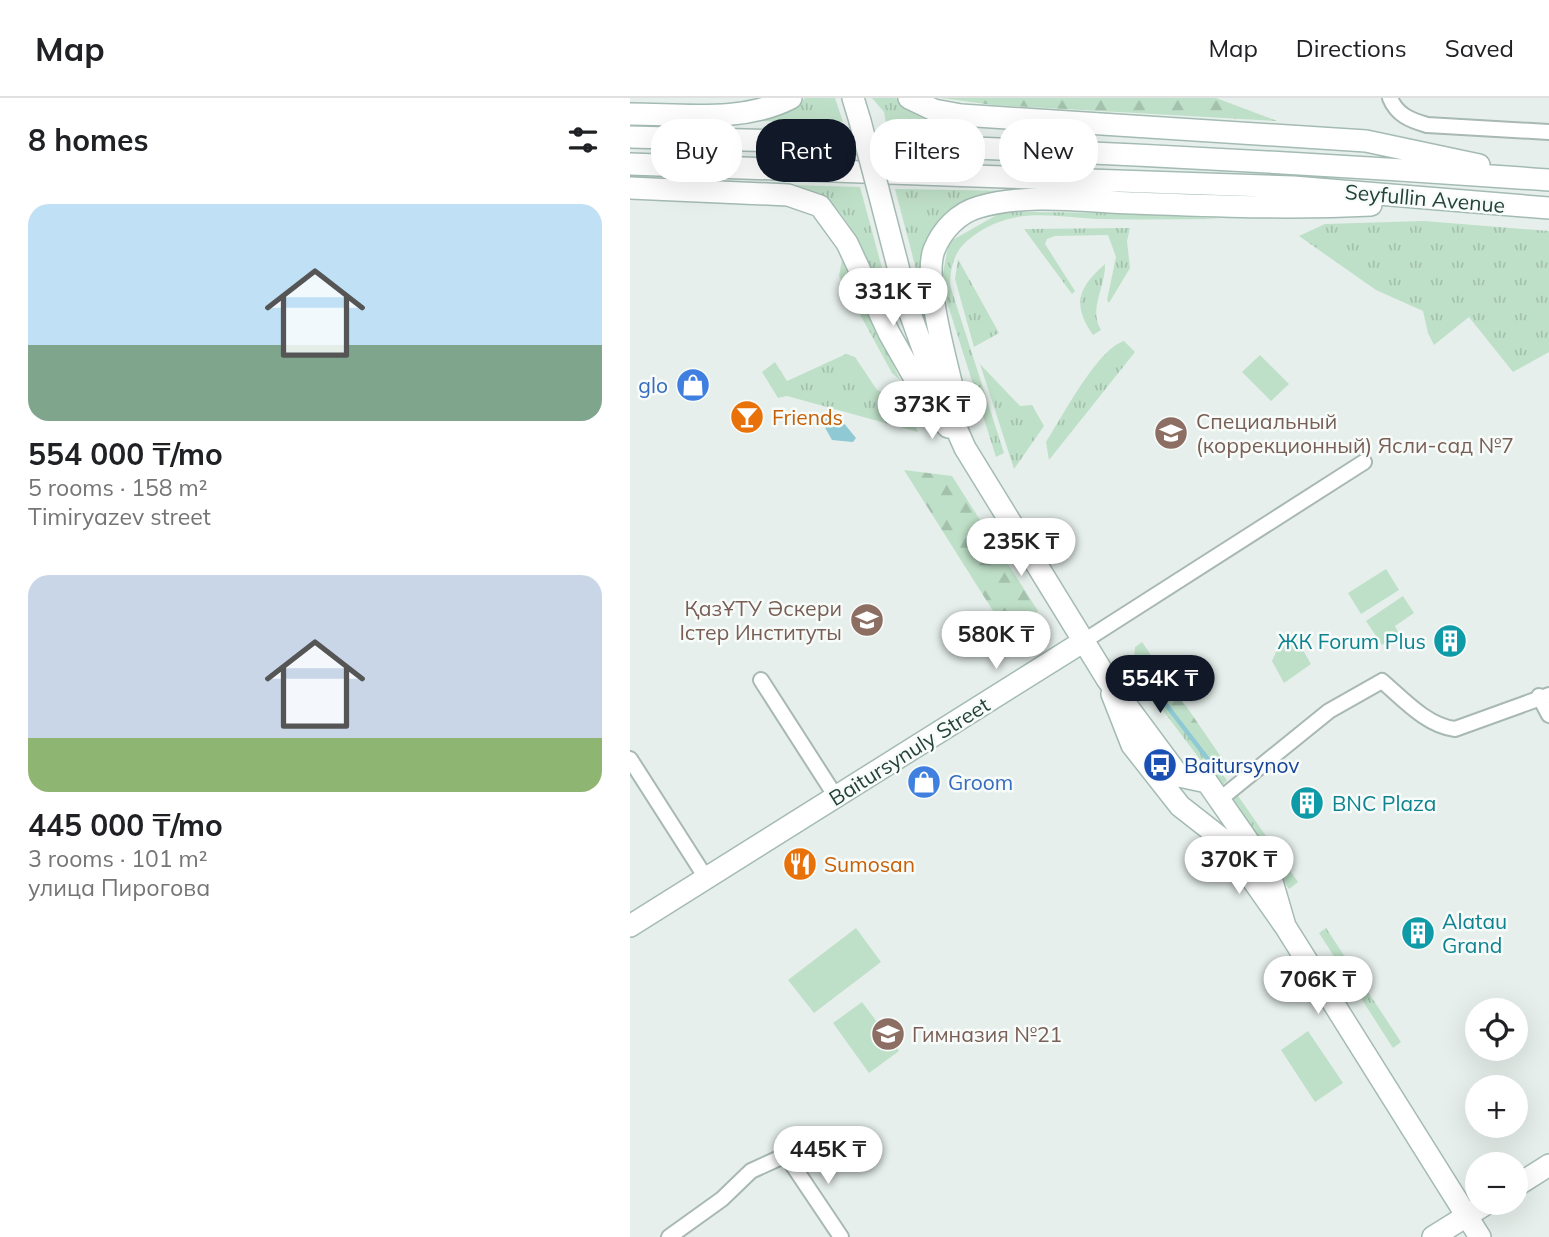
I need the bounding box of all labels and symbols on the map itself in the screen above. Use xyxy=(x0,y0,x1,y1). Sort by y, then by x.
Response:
street label: Seyfullin Avenue xyxy=(1344,178,1506,218)
pin: 331K ₸ xyxy=(836,268,950,328)
shop icon: glo xyxy=(674,366,712,404)
place label: glo xyxy=(638,372,668,398)
pin: 373K ₸ xyxy=(875,382,989,441)
bar icon: Friends xyxy=(728,398,766,436)
place label: Friends xyxy=(772,404,843,430)
place label: Специальный (коррекционный) Ясли-сад №7 xyxy=(1196,408,1514,458)
school or university icon: Специальный (коррекционный) Ясли-сад №7 xyxy=(1152,414,1190,452)
pin: 235K ₸ xyxy=(964,518,1078,578)
place label: ҚазҰТУ Әскери Істер Институты xyxy=(679,595,842,645)
school or university icon: ҚазҰТУ Әскери Істер Институты xyxy=(848,601,886,639)
pin: 580K ₸ xyxy=(939,612,1053,671)
building icon: ЖК Forum Plus xyxy=(1431,622,1469,660)
place label: ЖК Forum Plus xyxy=(1278,628,1426,654)
pin: 554K ₸ xyxy=(1103,656,1217,715)
street label: Baitursynuly Street xyxy=(824,691,994,811)
bus stop icon: Baitursynov xyxy=(1141,746,1179,784)
place label: Baitursynov xyxy=(1184,752,1300,778)
shop icon: Groom xyxy=(905,763,943,801)
place label: Groom xyxy=(948,769,1013,795)
building icon: BNC Plaza xyxy=(1288,784,1326,822)
place label: BNC Plaza xyxy=(1332,790,1436,816)
pin: 370K ₸ xyxy=(1182,836,1296,896)
restaurant icon: Sumosan xyxy=(781,845,819,883)
place label: Sumosan xyxy=(824,851,915,877)
place label: Alatau Grand xyxy=(1442,908,1507,958)
building icon: Alatau Grand xyxy=(1399,914,1437,952)
pin: 706K ₸ xyxy=(1261,956,1375,1016)
school or university icon: Гимназия №21 xyxy=(869,1015,907,1053)
place label: Гимназия №21 xyxy=(912,1021,1062,1047)
pin: 445K ₸ xyxy=(771,1126,885,1186)

